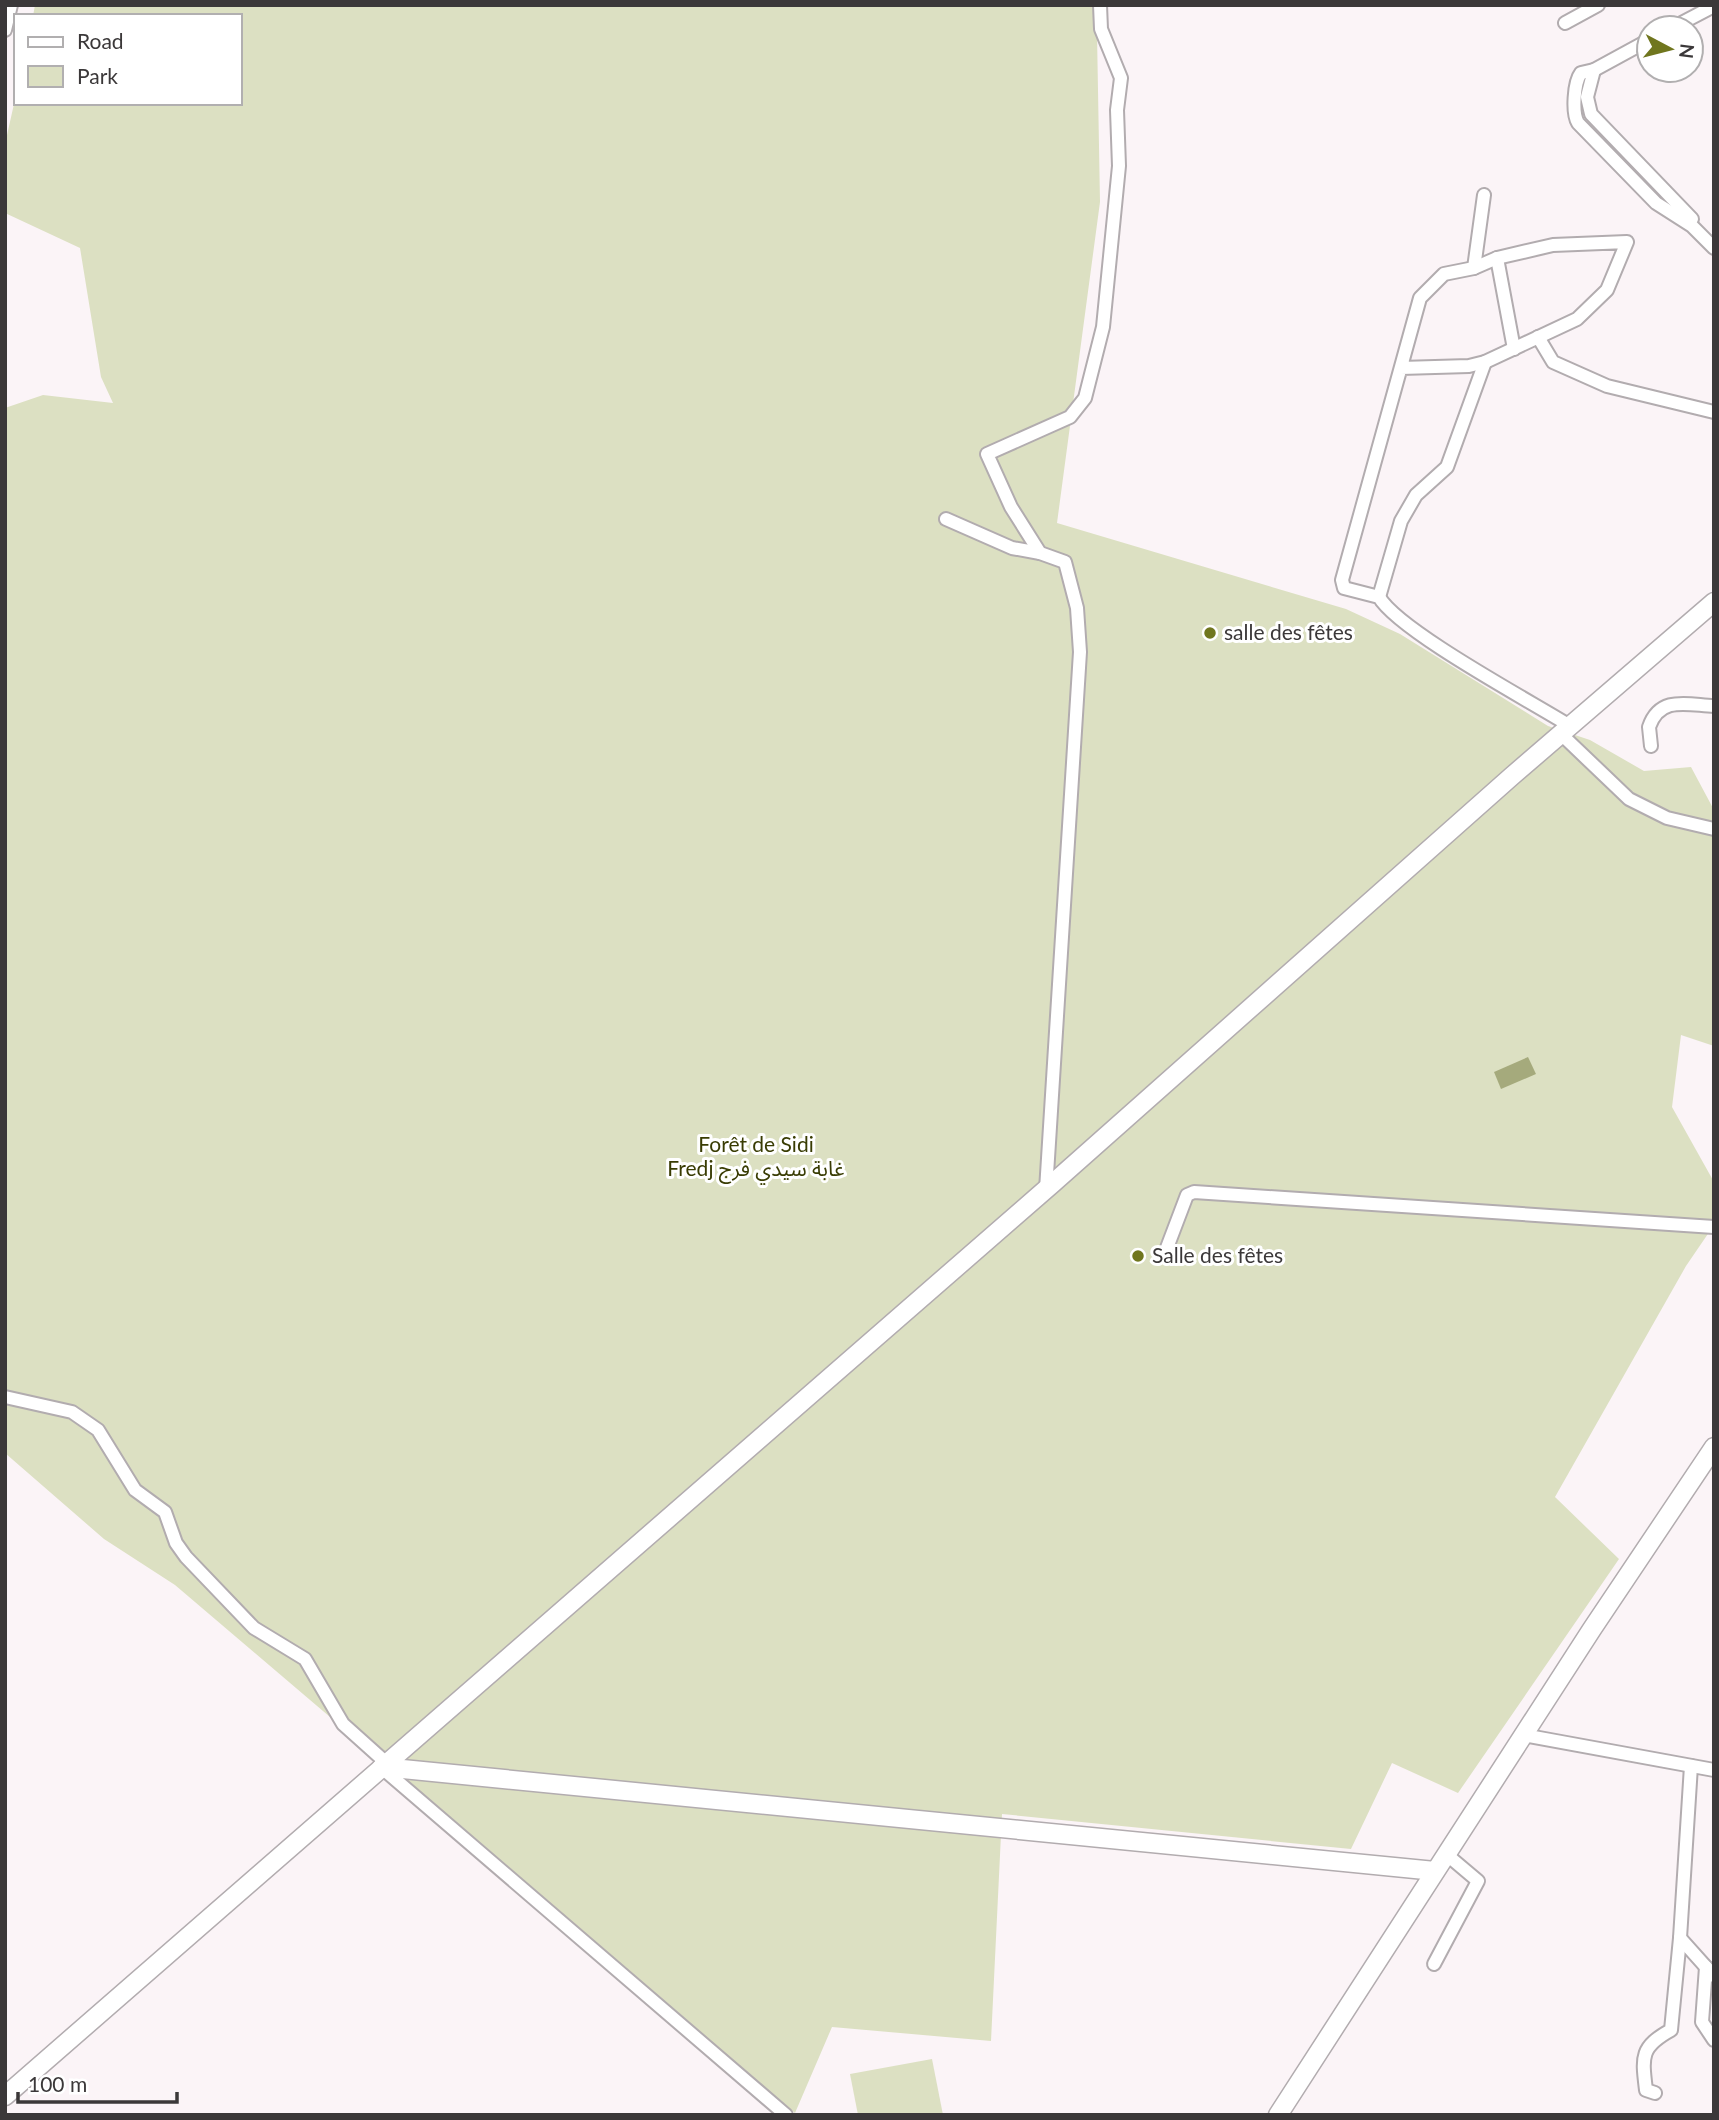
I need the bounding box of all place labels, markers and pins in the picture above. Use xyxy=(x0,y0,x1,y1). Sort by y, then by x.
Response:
place label: salle des fêtes xyxy=(1224,619,1353,644)
marker: salle des fêtes xyxy=(1202,625,1218,641)
place label: Salle des fêtes xyxy=(1152,1242,1283,1267)
marker: Salle des fêtes xyxy=(1130,1248,1146,1264)

